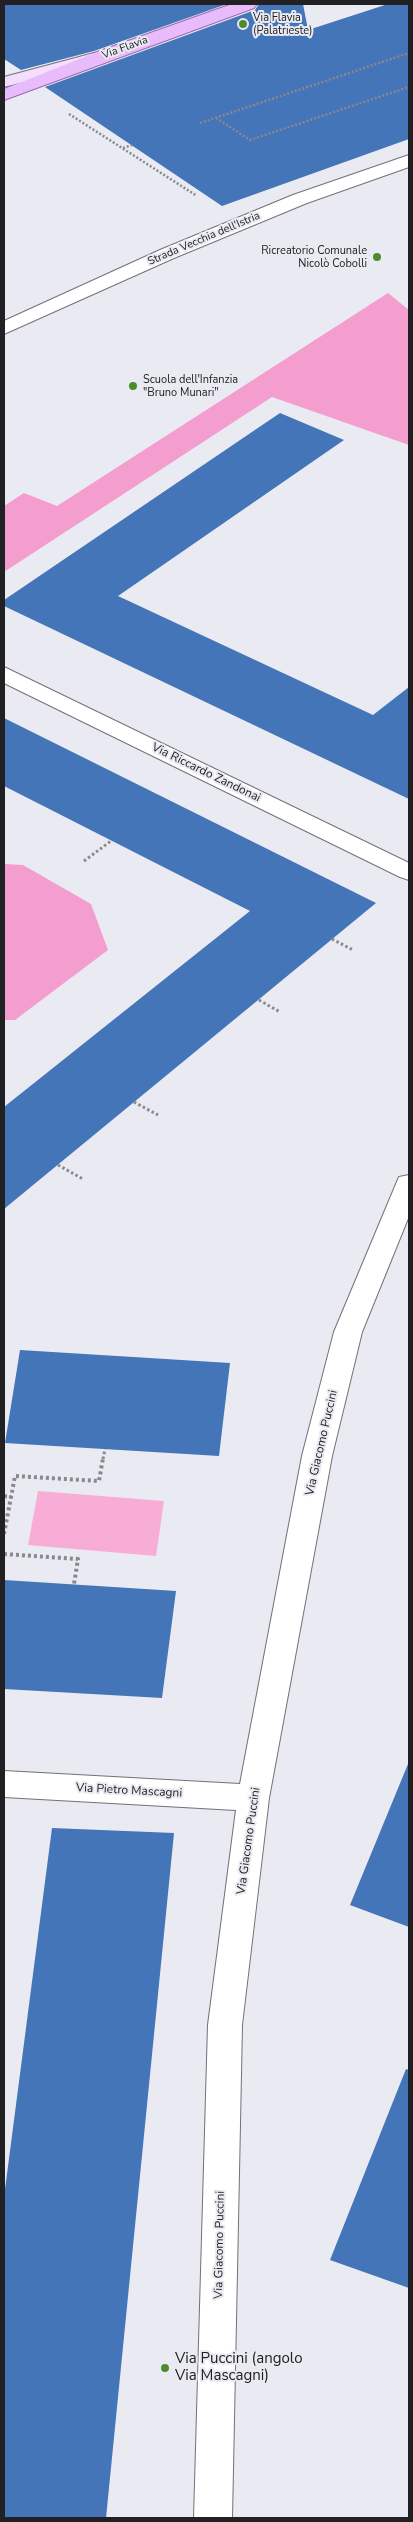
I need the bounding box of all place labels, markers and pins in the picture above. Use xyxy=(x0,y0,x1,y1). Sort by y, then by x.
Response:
place label: Via Flavia (Palatrieste) xyxy=(253,11,313,37)
marker: Via Flavia (Palatrieste) xyxy=(237,18,249,30)
place label: Ricreatorio Comunale Nicolò Cobolli xyxy=(261,244,367,270)
marker: Ricreatorio Comunale Nicolò Cobolli xyxy=(371,251,383,263)
place label: Scuola dell'Infanzia "Bruno Munari" xyxy=(143,373,238,399)
marker: Scuola dell'Infanzia "Bruno Munari" xyxy=(127,380,139,392)
place label: Via Puccini (angolo Via Mascagni) xyxy=(175,2350,303,2385)
marker: Via Puccini (angolo Via Mascagni) xyxy=(159,2362,171,2374)

